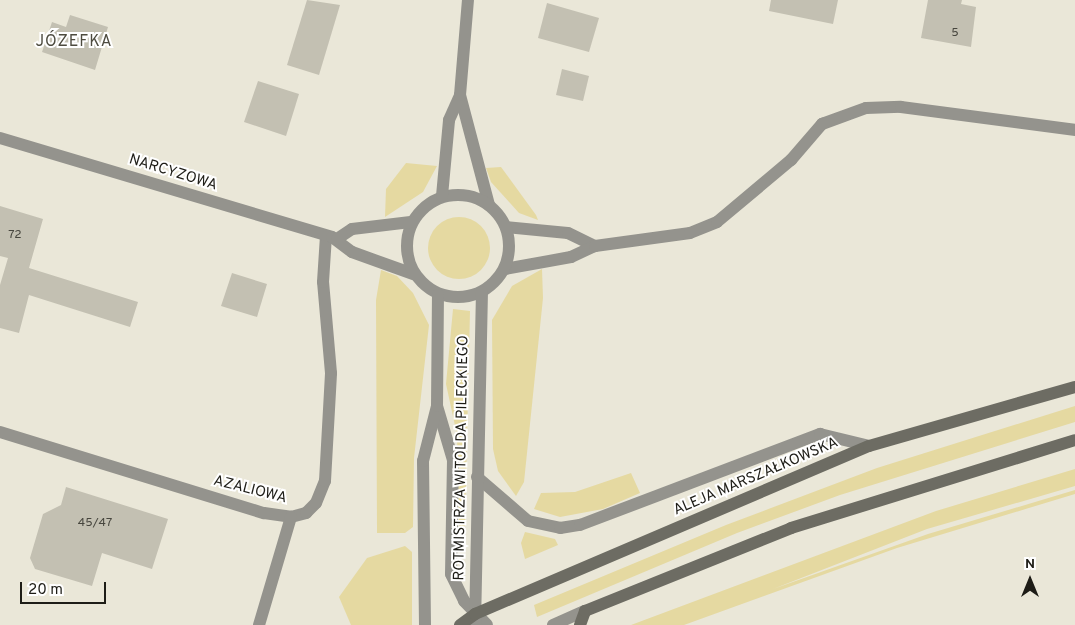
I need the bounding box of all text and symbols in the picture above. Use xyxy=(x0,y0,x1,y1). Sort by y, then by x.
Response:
house number: 5 xyxy=(951,27,959,41)
district label: JÓZEFKA xyxy=(35,32,113,52)
street label: NARCYZOWA xyxy=(127,151,219,195)
house number: 72 xyxy=(8,229,22,243)
street label: ROTMISTRZA WITOLDA PILECKIEGO xyxy=(451,334,473,582)
street label: ALEJA MARSZAŁKOWSKA xyxy=(671,434,841,520)
street label: AZALIOWA xyxy=(211,472,289,508)
house number: 45/47 xyxy=(78,517,112,531)
north arrow xyxy=(1005,555,1055,605)
text: N xyxy=(1025,556,1035,573)
scale bar xyxy=(22,572,109,604)
text: 20 m xyxy=(28,581,63,600)

